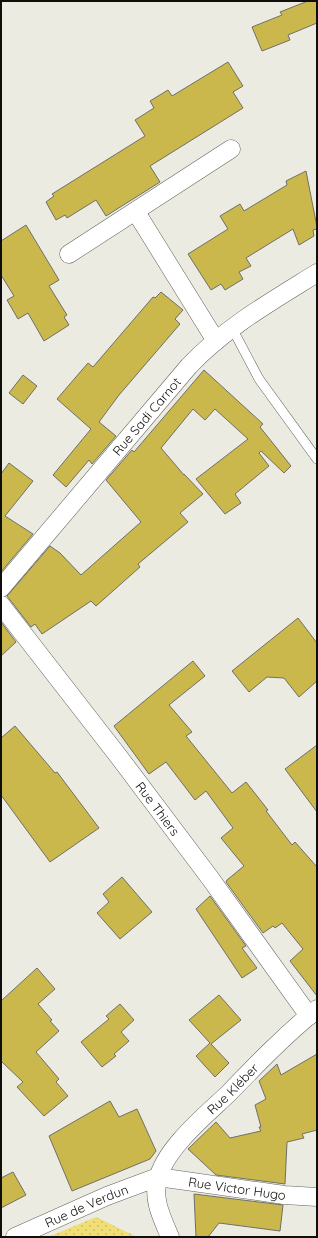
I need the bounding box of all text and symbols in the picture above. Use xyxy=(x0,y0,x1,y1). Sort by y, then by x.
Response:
street label: Rue Sadi Carnot xyxy=(109,374,184,459)
street label: Rue Thiers xyxy=(132,778,183,839)
street label: Rue Kléber xyxy=(203,1060,262,1118)
street label: Rue Victor Hugo xyxy=(187,1173,287,1203)
street label: Rue de Verdun xyxy=(42,1181,130,1231)

